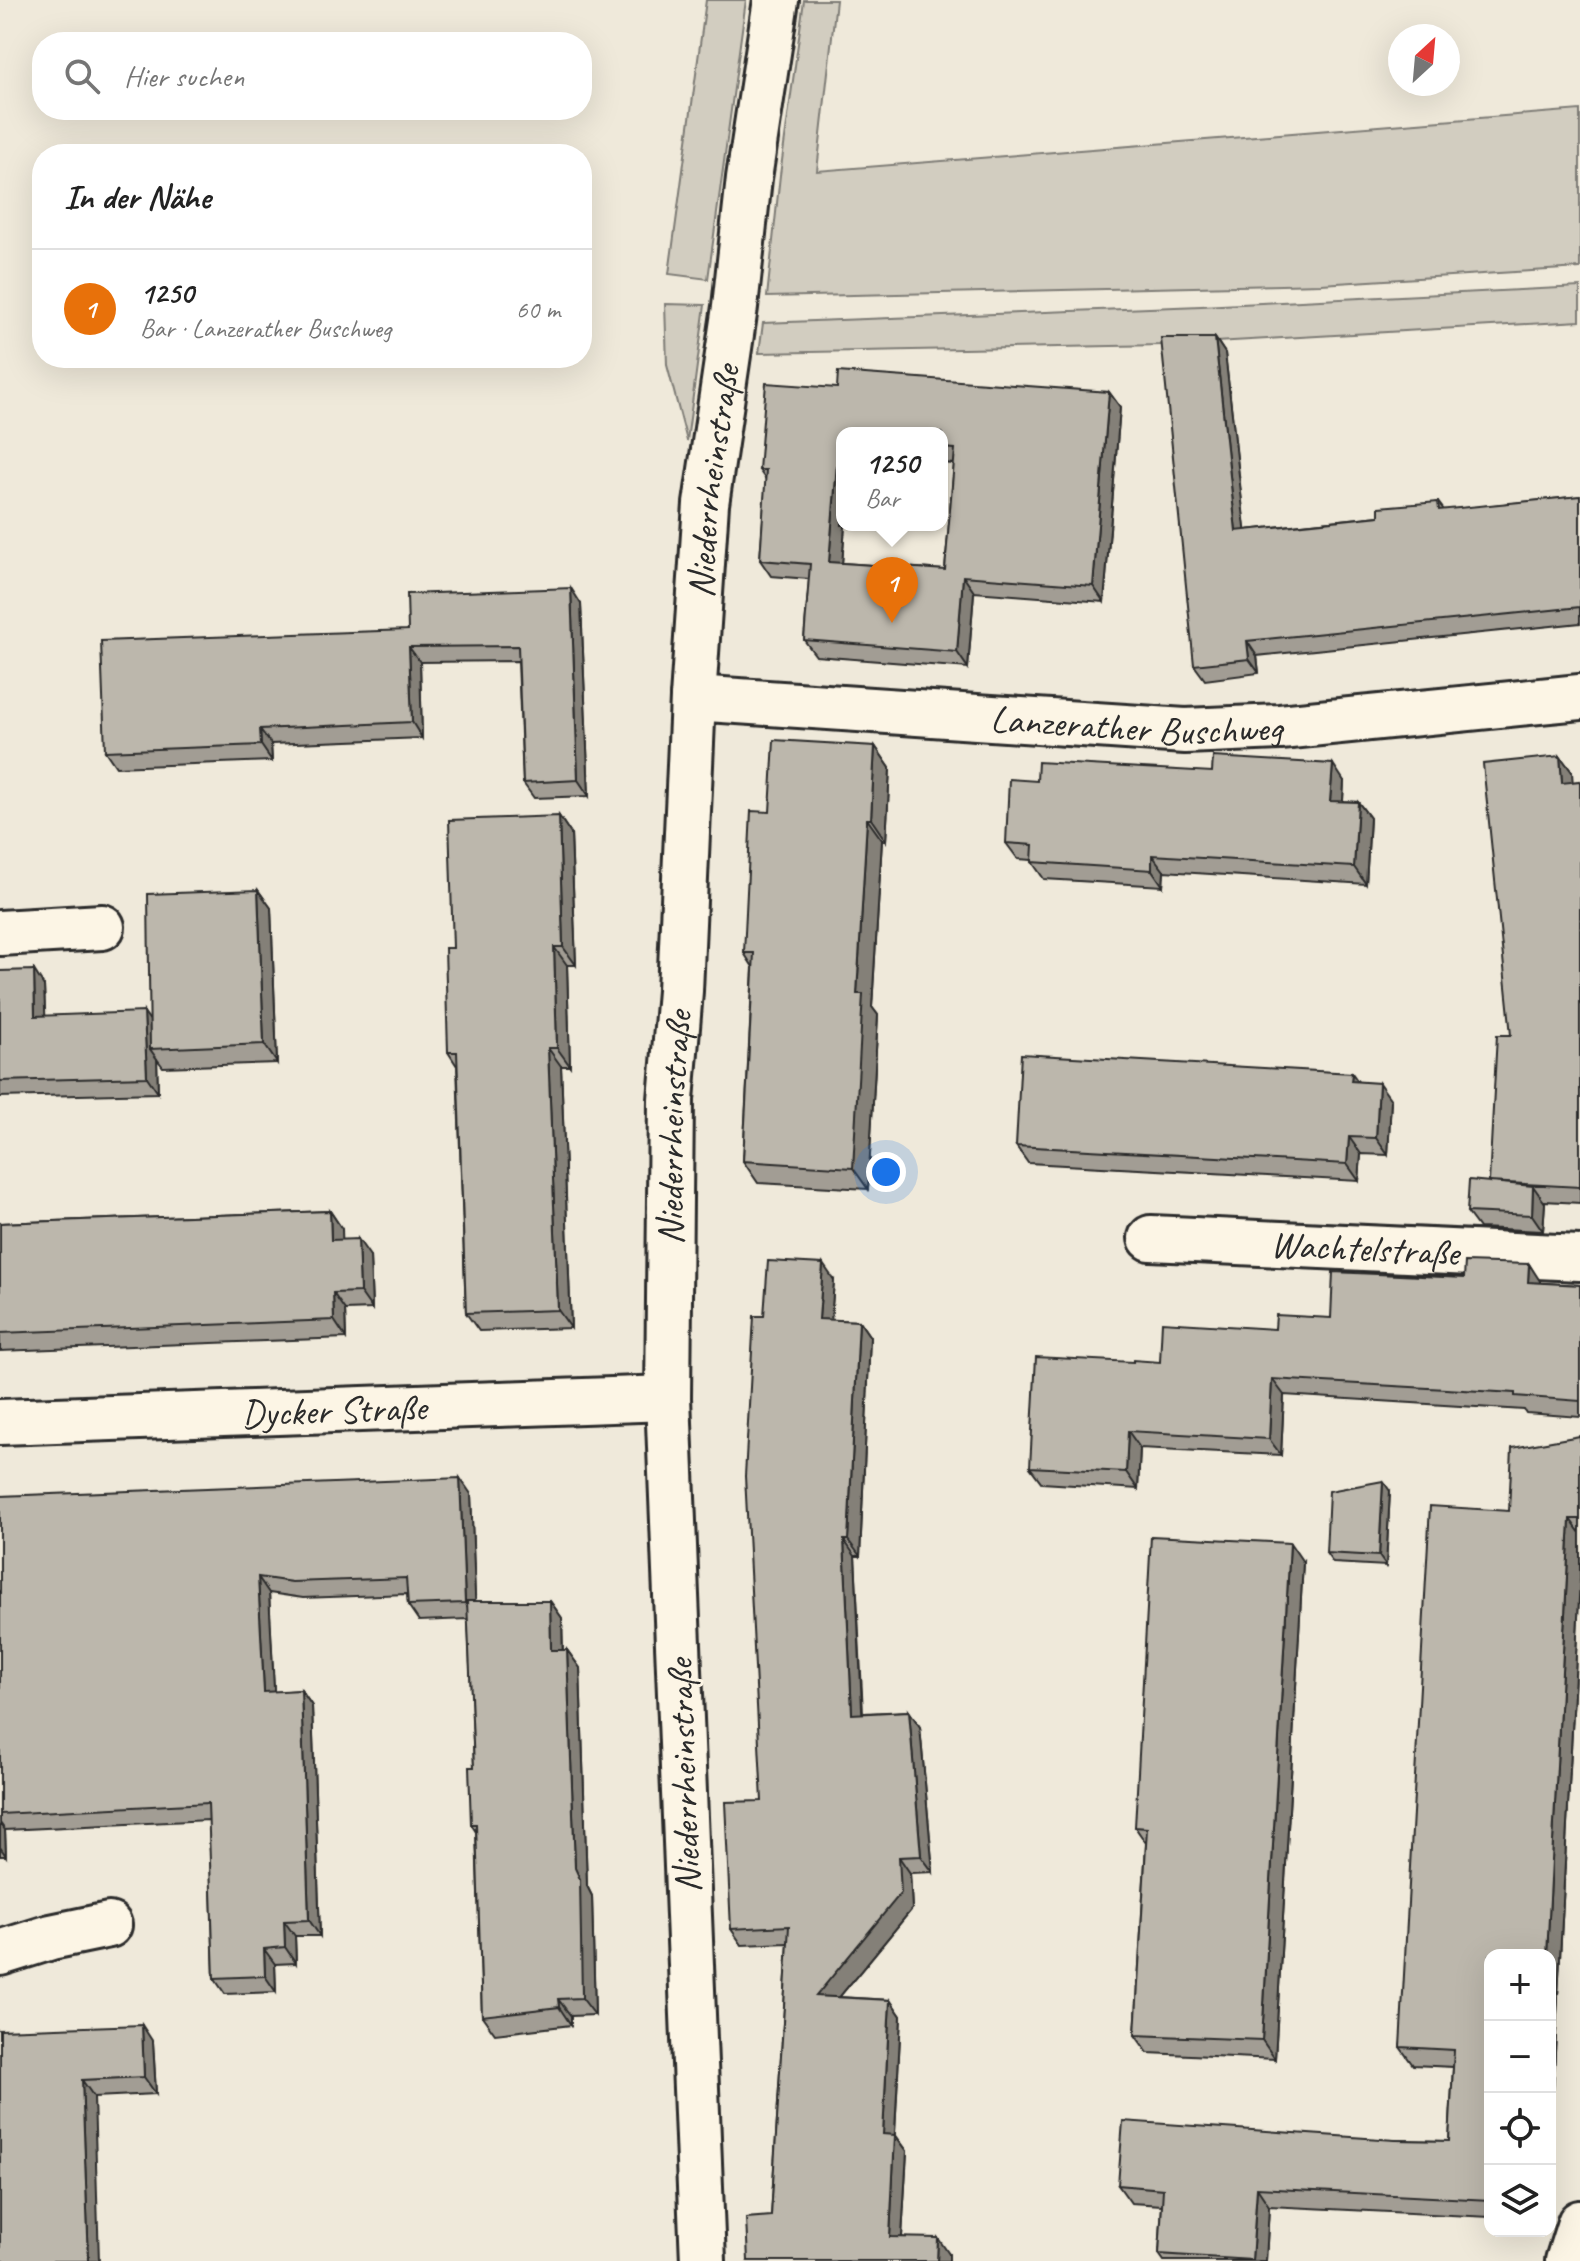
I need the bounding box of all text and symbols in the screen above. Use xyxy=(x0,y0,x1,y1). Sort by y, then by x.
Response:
north arrow xyxy=(1388,24,1460,96)
search box xyxy=(32,32,592,120)
icon: search xyxy=(60,54,104,98)
text: Hier suchen xyxy=(124,57,244,95)
text: In der Nähe xyxy=(64,175,210,218)
text: 1250 xyxy=(140,274,194,312)
text: 1 xyxy=(84,293,96,326)
text: 60 m xyxy=(516,293,560,326)
text: Bar · Lanzerather Buschweg xyxy=(140,312,391,345)
street label: Niederrheinstraße xyxy=(677,359,751,599)
popup xyxy=(836,427,948,531)
text: 1250 xyxy=(865,444,919,482)
text: Bar xyxy=(865,482,899,515)
pin: 1 xyxy=(866,557,918,623)
street label: Lanzerather Buschweg xyxy=(989,695,1285,755)
street label: Niederrheinstraße xyxy=(647,1006,702,1245)
your location xyxy=(866,1152,906,1192)
street label: Wachtelstraße xyxy=(1270,1221,1463,1276)
street label: Dycker Straße xyxy=(240,1384,430,1437)
street label: Niederrheinstraße xyxy=(656,1656,711,1894)
map controls xyxy=(1484,1949,1556,2237)
button: + xyxy=(1484,1949,1556,2021)
button: − xyxy=(1484,2021,1556,2093)
button: locate xyxy=(1484,2093,1556,2165)
button: layers xyxy=(1484,2165,1556,2237)

